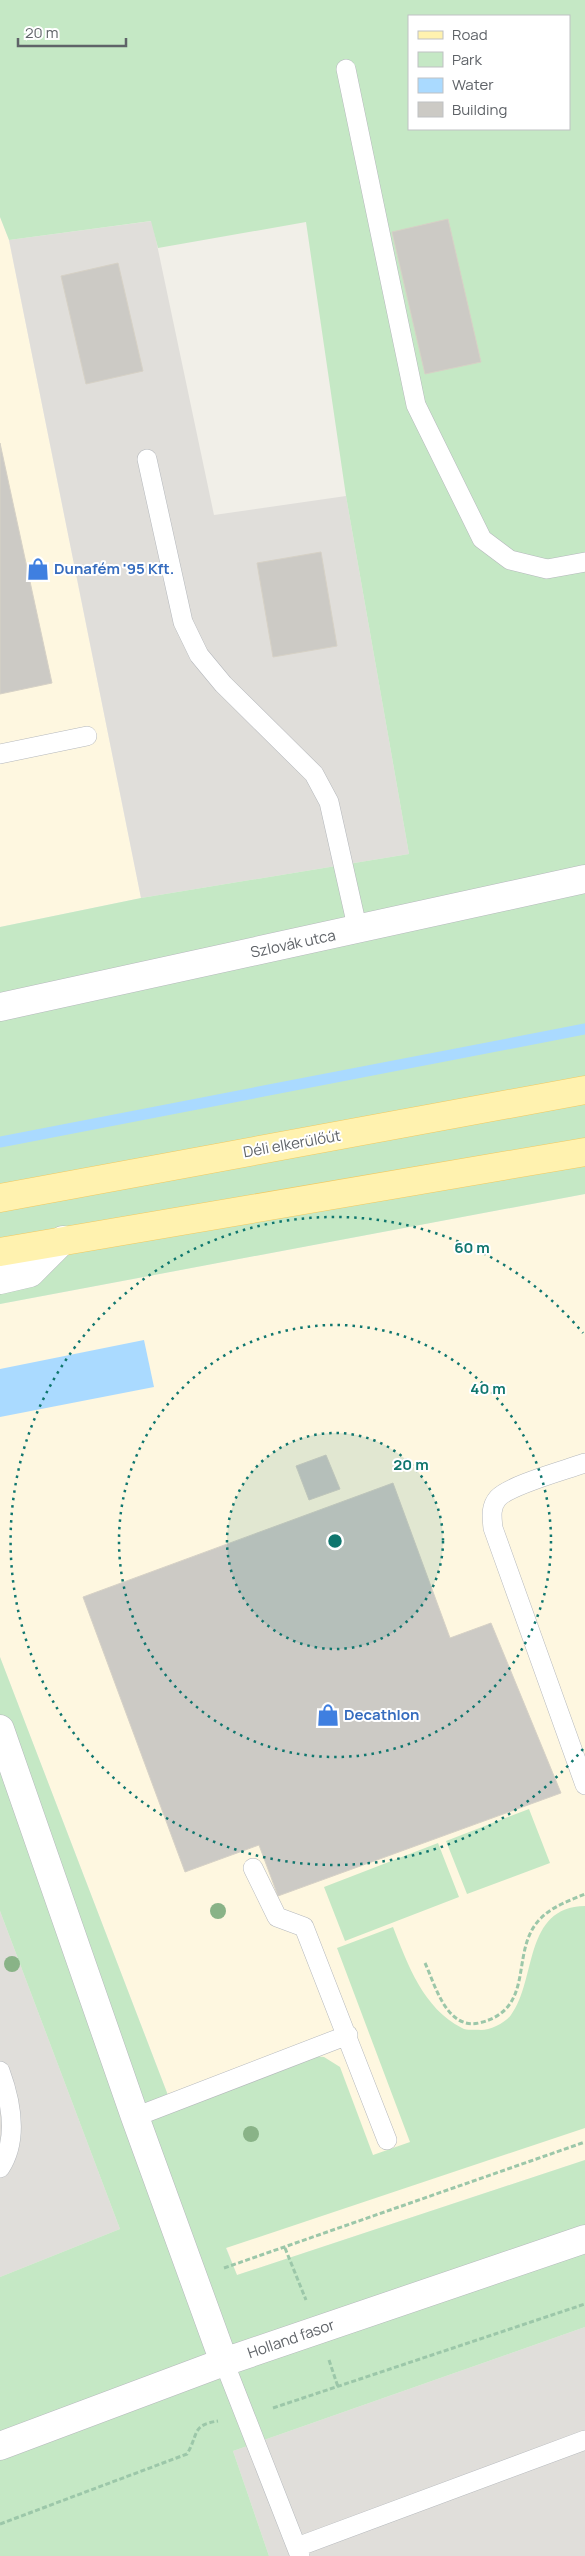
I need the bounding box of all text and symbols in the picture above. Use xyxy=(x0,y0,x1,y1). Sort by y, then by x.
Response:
scale bar xyxy=(18,15,125,47)
legend xyxy=(408,15,570,130)
text: 20 m xyxy=(25,22,58,43)
text: Road xyxy=(452,24,488,45)
text: Park xyxy=(452,49,482,70)
text: Water xyxy=(452,74,494,95)
text: Building xyxy=(452,99,507,120)
shop icon: Dunafém '95 Kft. xyxy=(25,556,51,582)
place label: Dunafém '95 Kft. xyxy=(54,558,174,579)
street label: Szlovák utca xyxy=(248,924,337,963)
street label: Déli elkerülőút xyxy=(241,1125,342,1162)
text: 60 m xyxy=(454,1237,490,1258)
text: 40 m xyxy=(470,1378,506,1399)
text: 20 m xyxy=(393,1454,429,1475)
centre of rings xyxy=(326,1532,344,1550)
shop icon: Decathlon xyxy=(315,1702,341,1728)
place label: Decathlon xyxy=(344,1704,419,1725)
street label: Holland fasor xyxy=(244,2314,338,2363)

